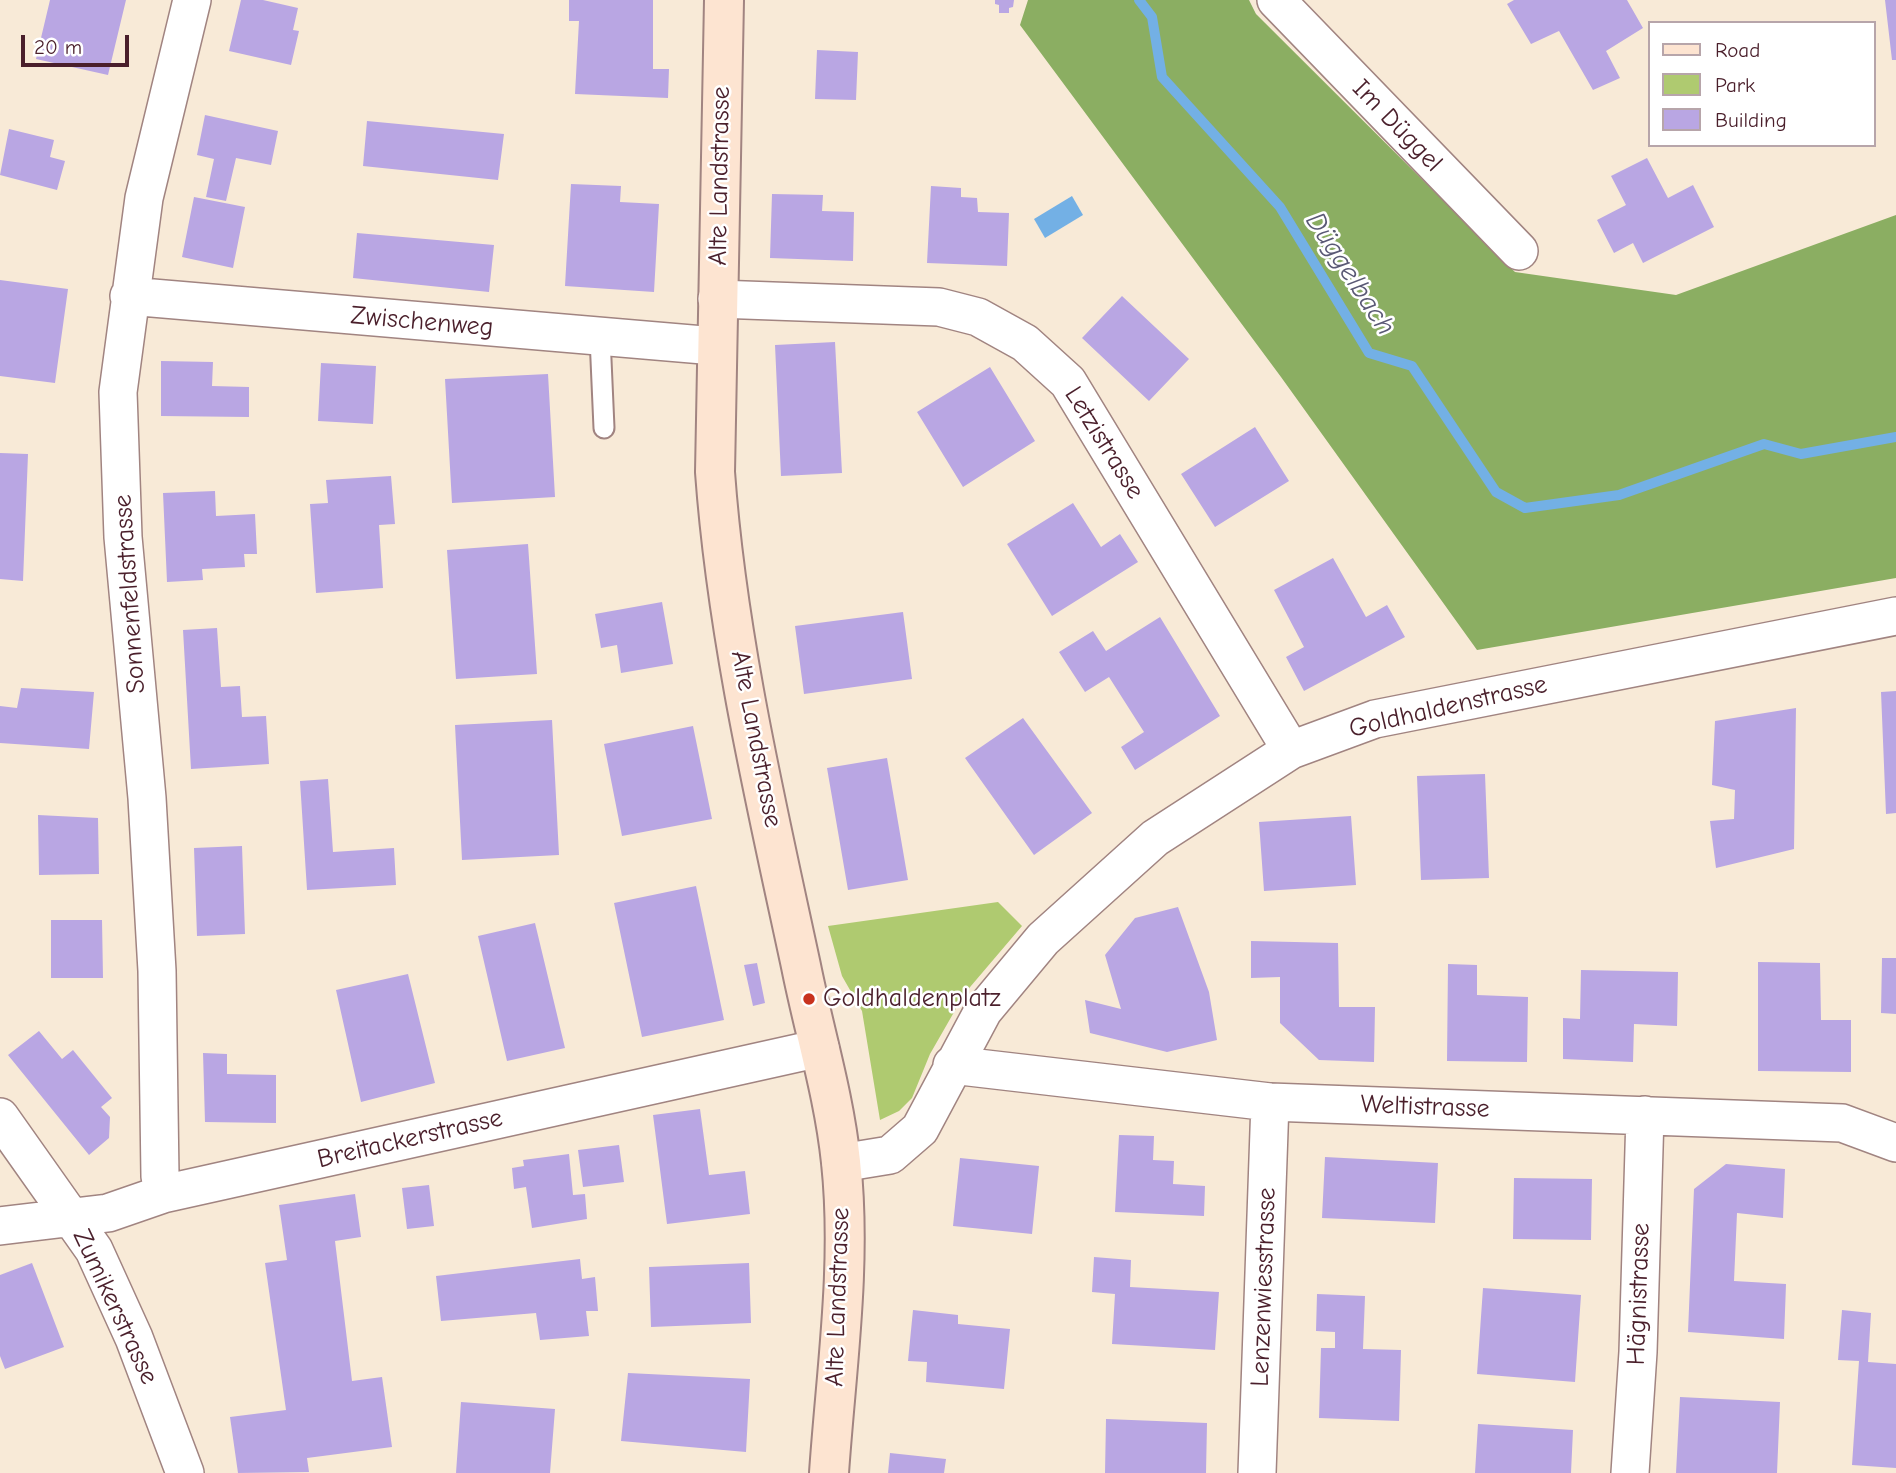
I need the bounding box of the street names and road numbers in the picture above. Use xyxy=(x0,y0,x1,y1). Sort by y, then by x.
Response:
street label: Im Düggel xyxy=(1345,73,1449,179)
street label: Alte Landstrasse xyxy=(703,86,737,266)
street label: Zwischenweg xyxy=(349,300,495,344)
street label: Letzistrasse xyxy=(1057,381,1151,505)
street label: Sonnenfeldstrasse xyxy=(107,493,153,695)
street label: Alte Landstrasse xyxy=(724,648,788,830)
street label: Goldhaldenstrasse xyxy=(1346,669,1550,745)
street label: Weltistrasse xyxy=(1360,1089,1490,1125)
street label: Breitackerstrasse xyxy=(314,1103,506,1175)
street label: Lenzenwiesstrasse xyxy=(1245,1187,1283,1387)
street label: Alte Landstrasse xyxy=(819,1207,857,1387)
street label: Hägnistrasse xyxy=(1621,1222,1657,1366)
street label: Zumikerstrasse xyxy=(66,1225,164,1389)

